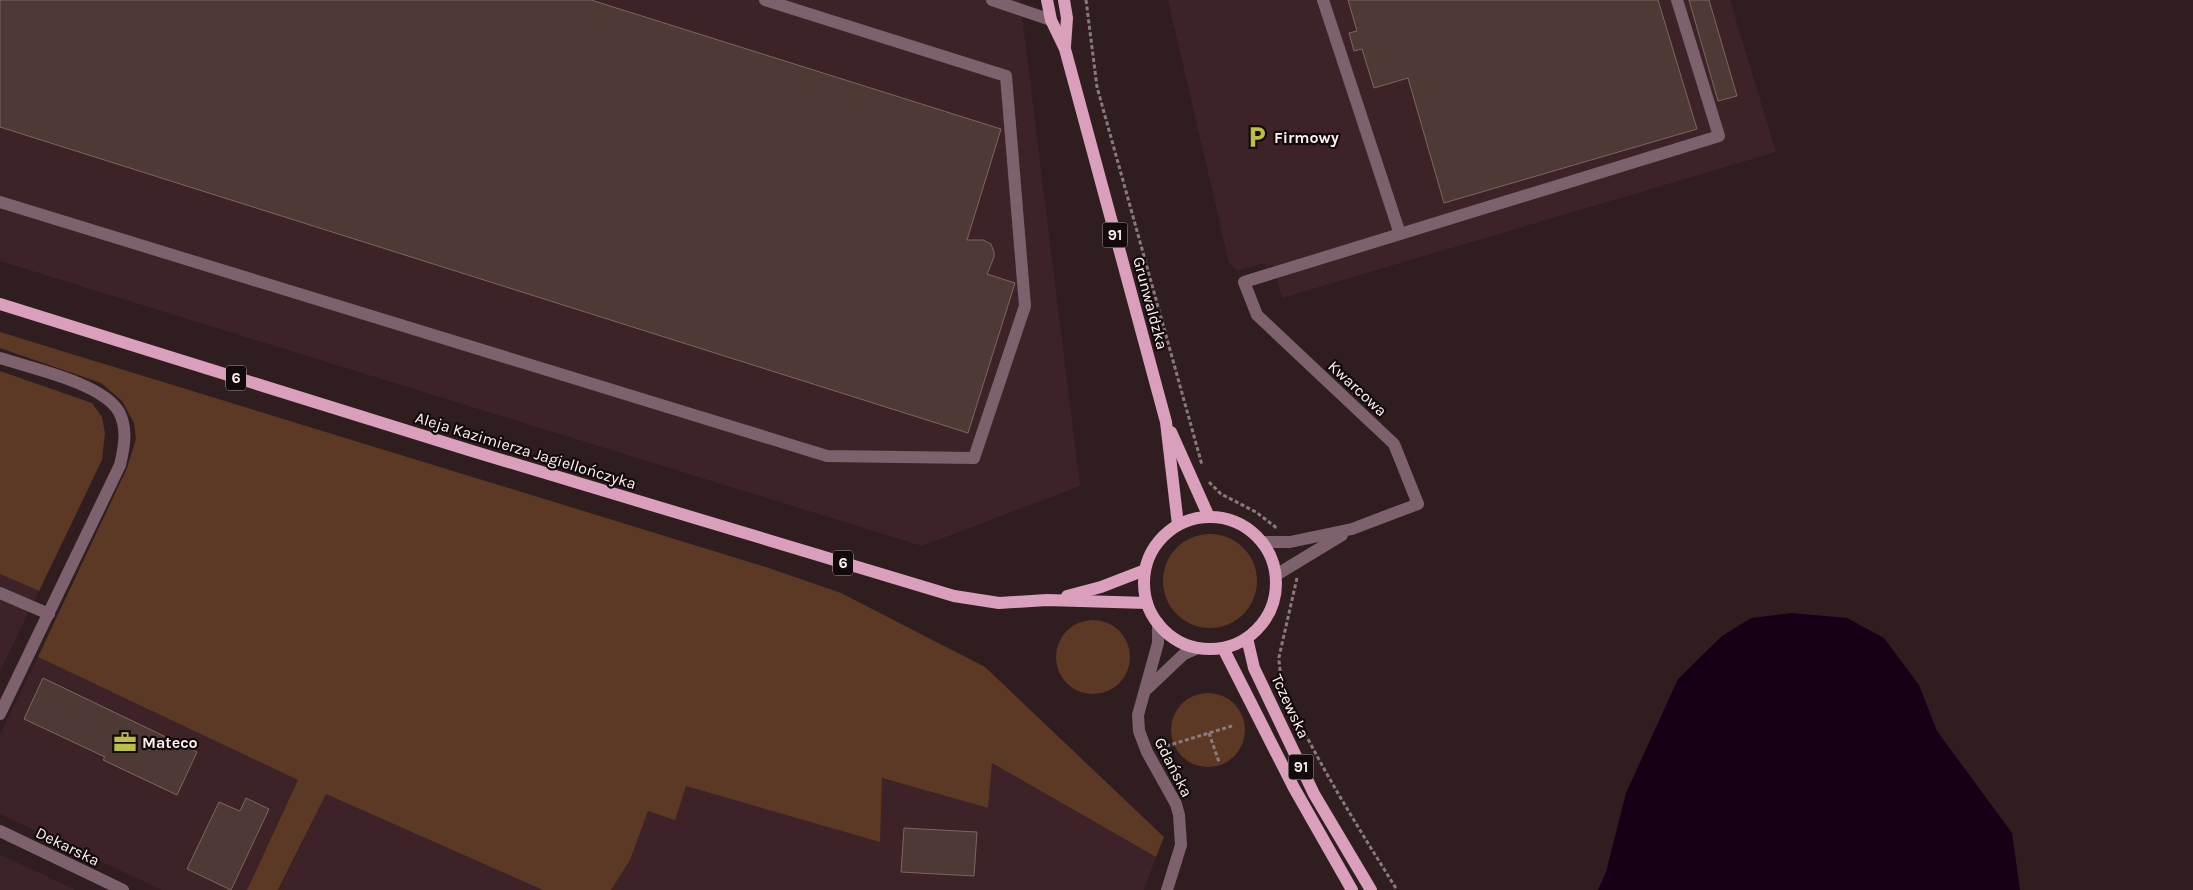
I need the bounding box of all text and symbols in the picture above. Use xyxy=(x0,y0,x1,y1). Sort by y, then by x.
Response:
parking icon: Firmowy xyxy=(1244,124,1270,150)
place label: Firmowy xyxy=(1274,128,1339,147)
road number: 91 xyxy=(1102,222,1128,248)
street label: Grunwaldzka xyxy=(1129,255,1172,352)
street label: Kwarcowa xyxy=(1324,356,1391,420)
road number: 6 xyxy=(226,366,246,390)
street label: Aleja Kazimierza Jagiellończyka xyxy=(413,408,639,493)
road number: 6 xyxy=(833,550,853,576)
street label: Tczewska xyxy=(1267,671,1314,741)
office icon: Mateco xyxy=(112,729,138,755)
place label: Mateco xyxy=(142,733,198,752)
street label: Gdańska xyxy=(1150,734,1197,800)
road number: 91 xyxy=(1288,754,1314,780)
street label: Dekarska xyxy=(33,823,103,870)

